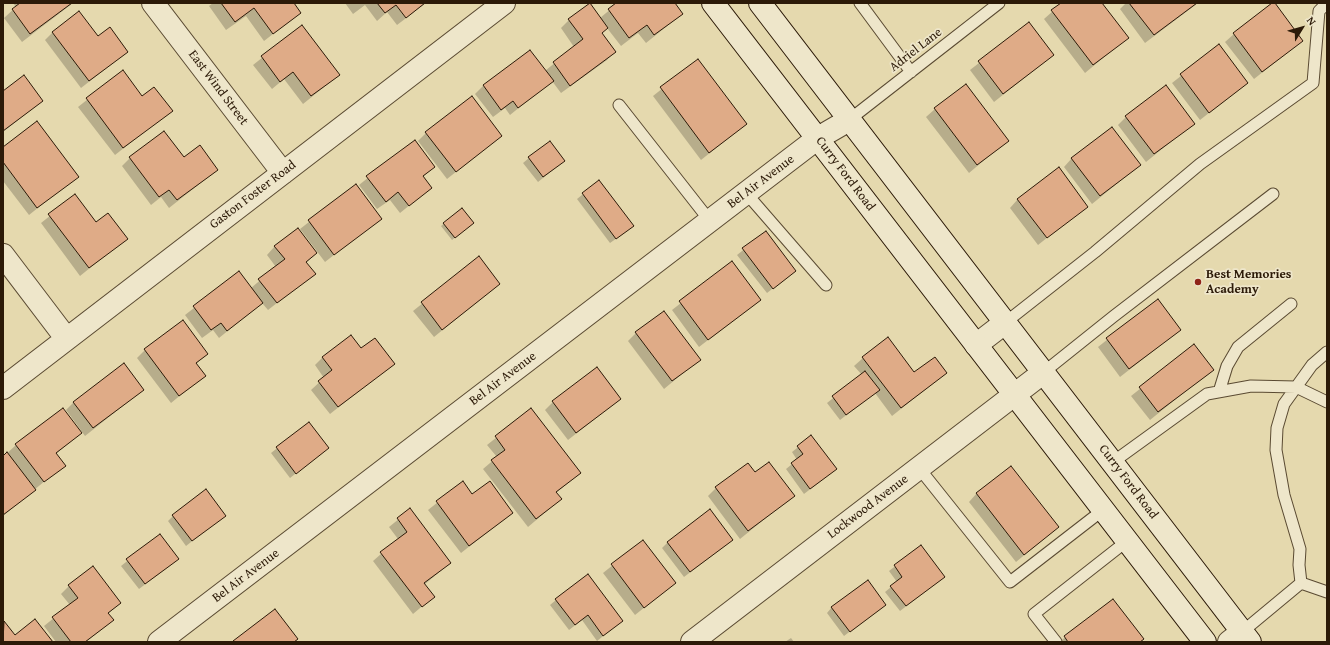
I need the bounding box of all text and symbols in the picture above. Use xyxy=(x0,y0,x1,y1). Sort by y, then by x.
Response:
north arrow xyxy=(1282,8,1322,48)
text: N xyxy=(1303,13,1320,29)
street label: Adriel Lane xyxy=(887,25,945,75)
street label: East Wind Street xyxy=(185,47,251,129)
street label: Curry Ford Road xyxy=(812,134,878,214)
street label: Bel Air Avenue xyxy=(724,152,798,212)
street label: Gaston Foster Road xyxy=(207,157,299,233)
place label: Best Memories Academy xyxy=(1206,267,1291,298)
marker: Best Memories Academy xyxy=(1193,277,1203,287)
street label: Bel Air Avenue xyxy=(466,349,540,409)
street label: Curry Ford Road xyxy=(1095,442,1161,522)
street label: Lockwood Avenue xyxy=(824,472,912,542)
street label: Bel Air Avenue xyxy=(209,546,283,606)

